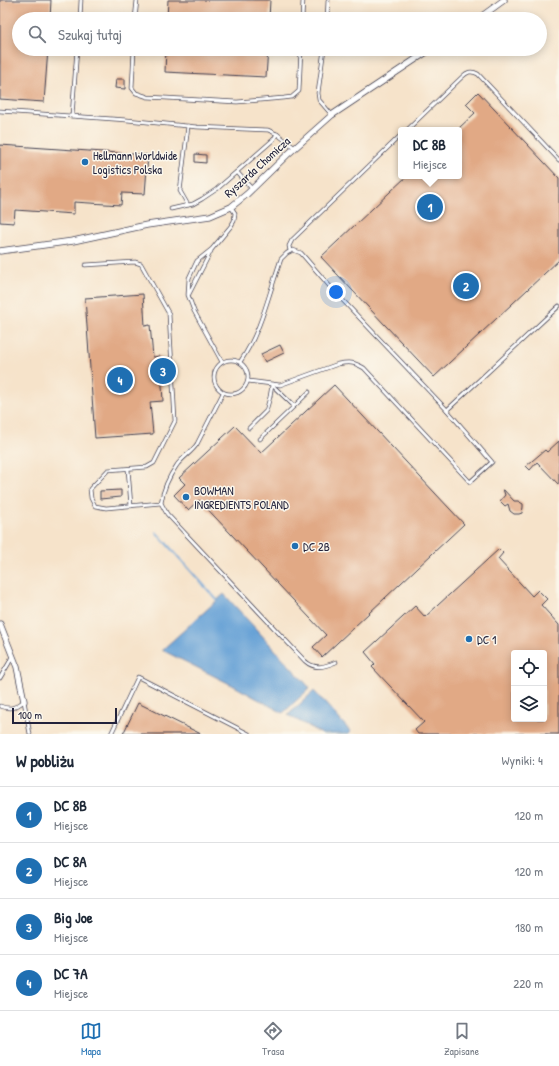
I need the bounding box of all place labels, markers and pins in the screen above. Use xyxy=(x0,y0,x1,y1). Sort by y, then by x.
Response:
place label: Hellmann Worldwide Logistics Polska xyxy=(93,147,178,178)
marker: Hellmann Worldwide Logistics Polska xyxy=(80,157,90,167)
pin: 1 xyxy=(417,192,443,222)
pin: 2 xyxy=(453,271,479,301)
pin: 3 xyxy=(150,356,176,386)
pin: 4 xyxy=(107,365,133,395)
place label: BOWMAN INGREDIENTS POLAND xyxy=(194,482,289,513)
marker: BOWMAN INGREDIENTS POLAND xyxy=(181,492,191,502)
place label: DC 2B xyxy=(303,538,330,555)
marker: DC 2B xyxy=(290,541,300,551)
place label: DC 1 xyxy=(477,631,496,648)
marker: DC 1 xyxy=(464,634,474,644)

